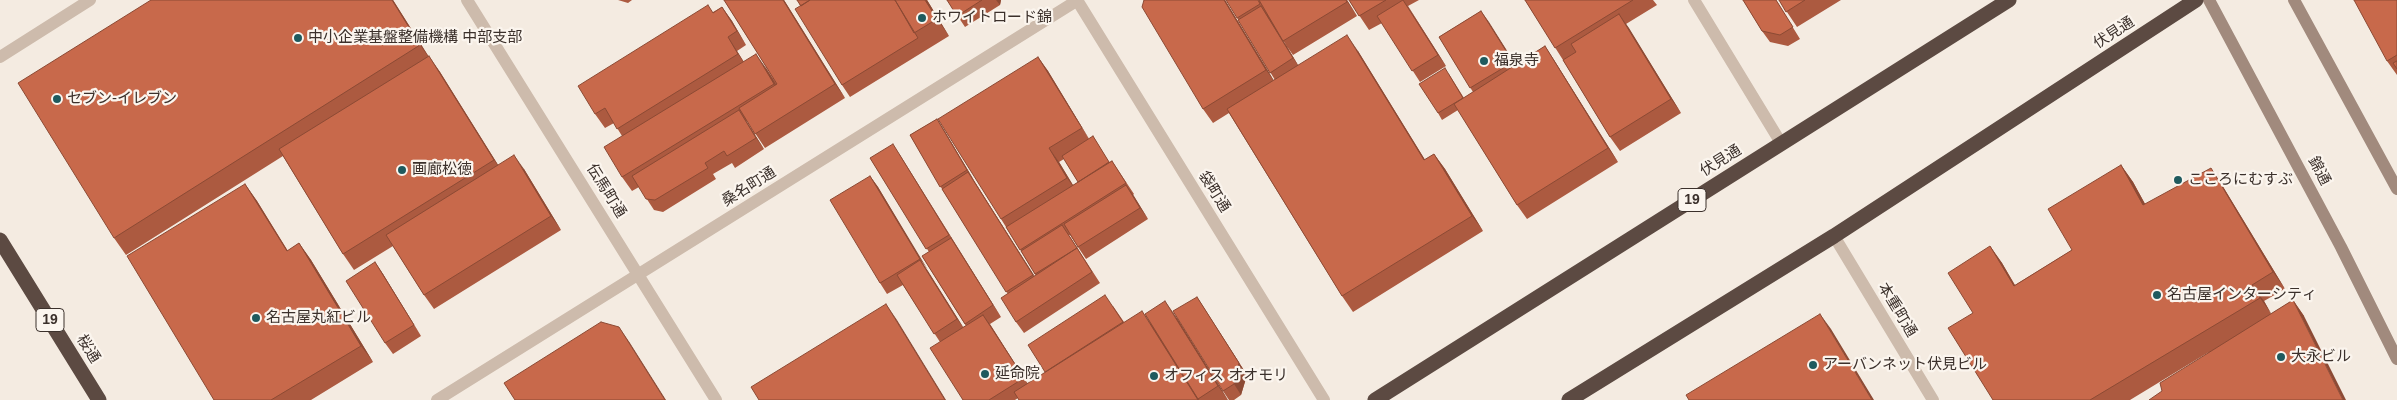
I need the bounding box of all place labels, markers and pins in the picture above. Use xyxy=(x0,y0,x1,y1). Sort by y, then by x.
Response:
place label: ホワイトロード錦 xyxy=(932,9,1052,27)
marker: ホワイトロード錦 xyxy=(916,12,928,24)
place label: 中小企業基盤整備機構 中部支部 xyxy=(308,29,522,47)
marker: 中小企業基盤整備機構 中部支部 xyxy=(292,32,304,44)
place label: 福泉寺 xyxy=(1494,52,1539,70)
marker: 福泉寺 xyxy=(1478,55,1490,67)
place label: セブン-イレブン xyxy=(67,90,177,108)
marker: セブン-イレブン xyxy=(51,93,63,105)
place label: 画廊松徳 xyxy=(412,161,472,179)
marker: 画廊松徳 xyxy=(396,164,408,176)
place label: こころにむすぶ xyxy=(2188,171,2293,189)
marker: こころにむすぶ xyxy=(2172,174,2184,186)
place label: 名古屋インターシティ xyxy=(2167,286,2317,304)
marker: 名古屋インターシティ xyxy=(2151,289,2163,301)
place label: 名古屋丸紅ビル xyxy=(266,309,371,327)
marker: 名古屋丸紅ビル xyxy=(250,312,262,324)
place label: 大永ビル xyxy=(2291,348,2351,366)
marker: 大永ビル xyxy=(2275,351,2287,363)
place label: アーバンネット伏見ビル xyxy=(1823,356,1987,374)
marker: アーバンネット伏見ビル xyxy=(1807,359,1819,371)
place label: 延命院 xyxy=(995,365,1040,383)
place label: オフィス オオモリ xyxy=(1164,367,1288,385)
marker: 延命院 xyxy=(979,368,991,380)
marker: オフィス オオモリ xyxy=(1148,370,1160,382)

